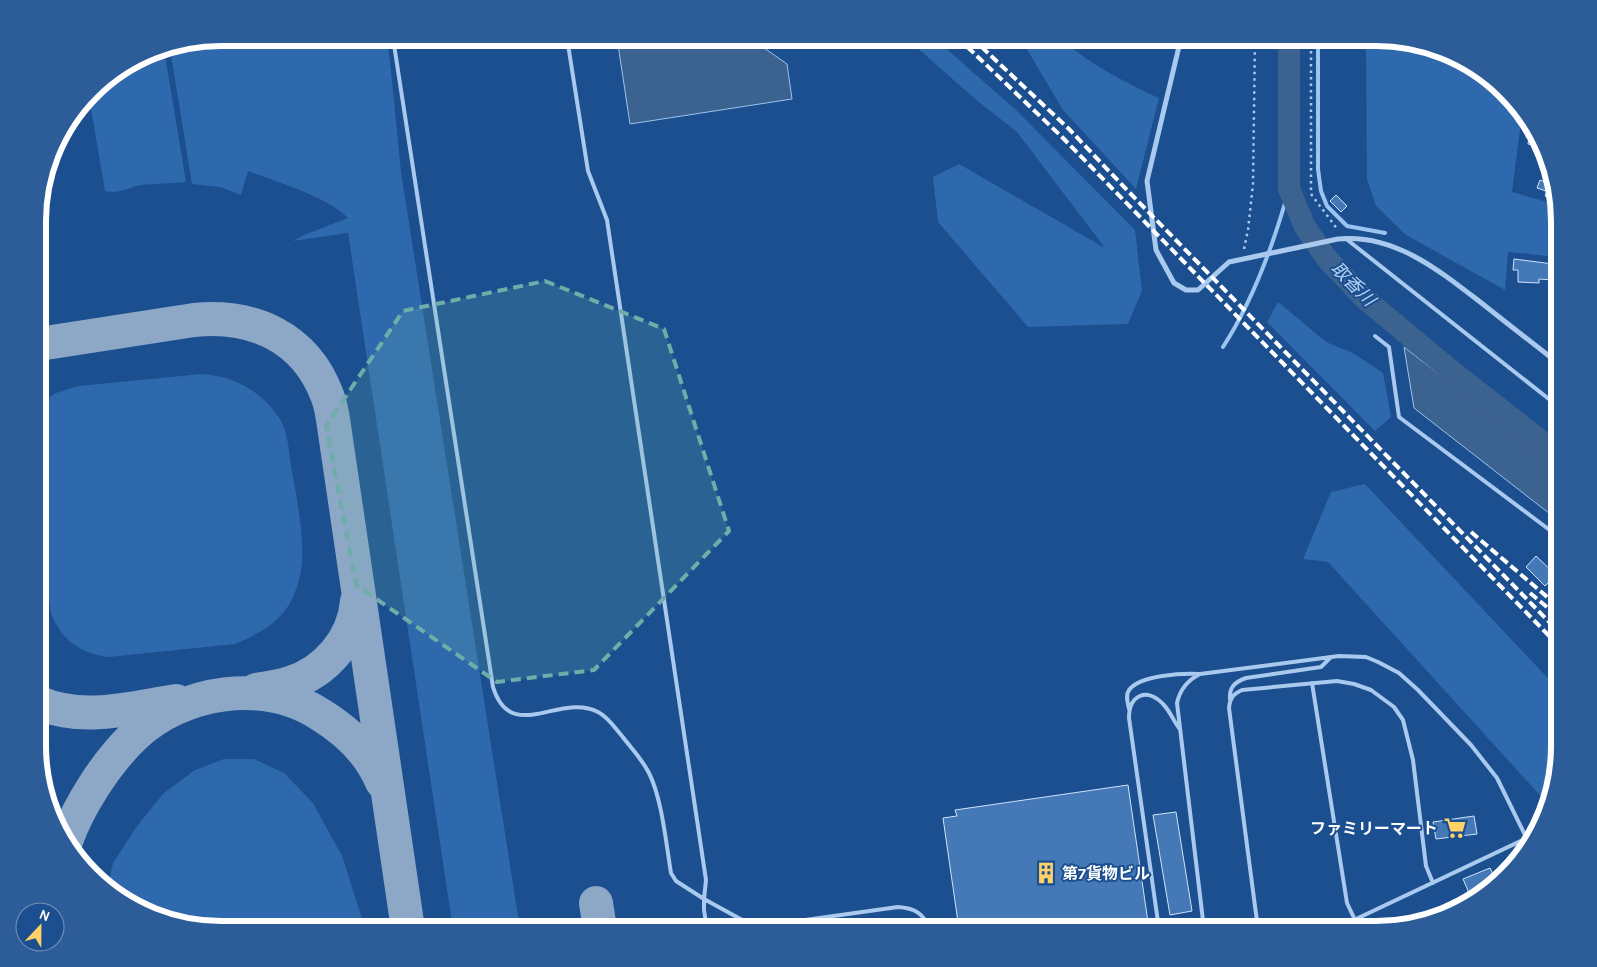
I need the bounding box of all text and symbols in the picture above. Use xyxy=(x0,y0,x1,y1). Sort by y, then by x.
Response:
water label: 取香川 xyxy=(1326,257,1381,312)
supermarket icon: ファミリーマート xyxy=(1442,815,1468,841)
place label: ファミリーマート xyxy=(1310,819,1438,838)
building icon: 第7貨物ビル xyxy=(1033,860,1059,886)
place label: 第7貨物ビル xyxy=(1062,864,1150,883)
north arrow xyxy=(15,902,65,952)
text: N xyxy=(37,906,53,925)

